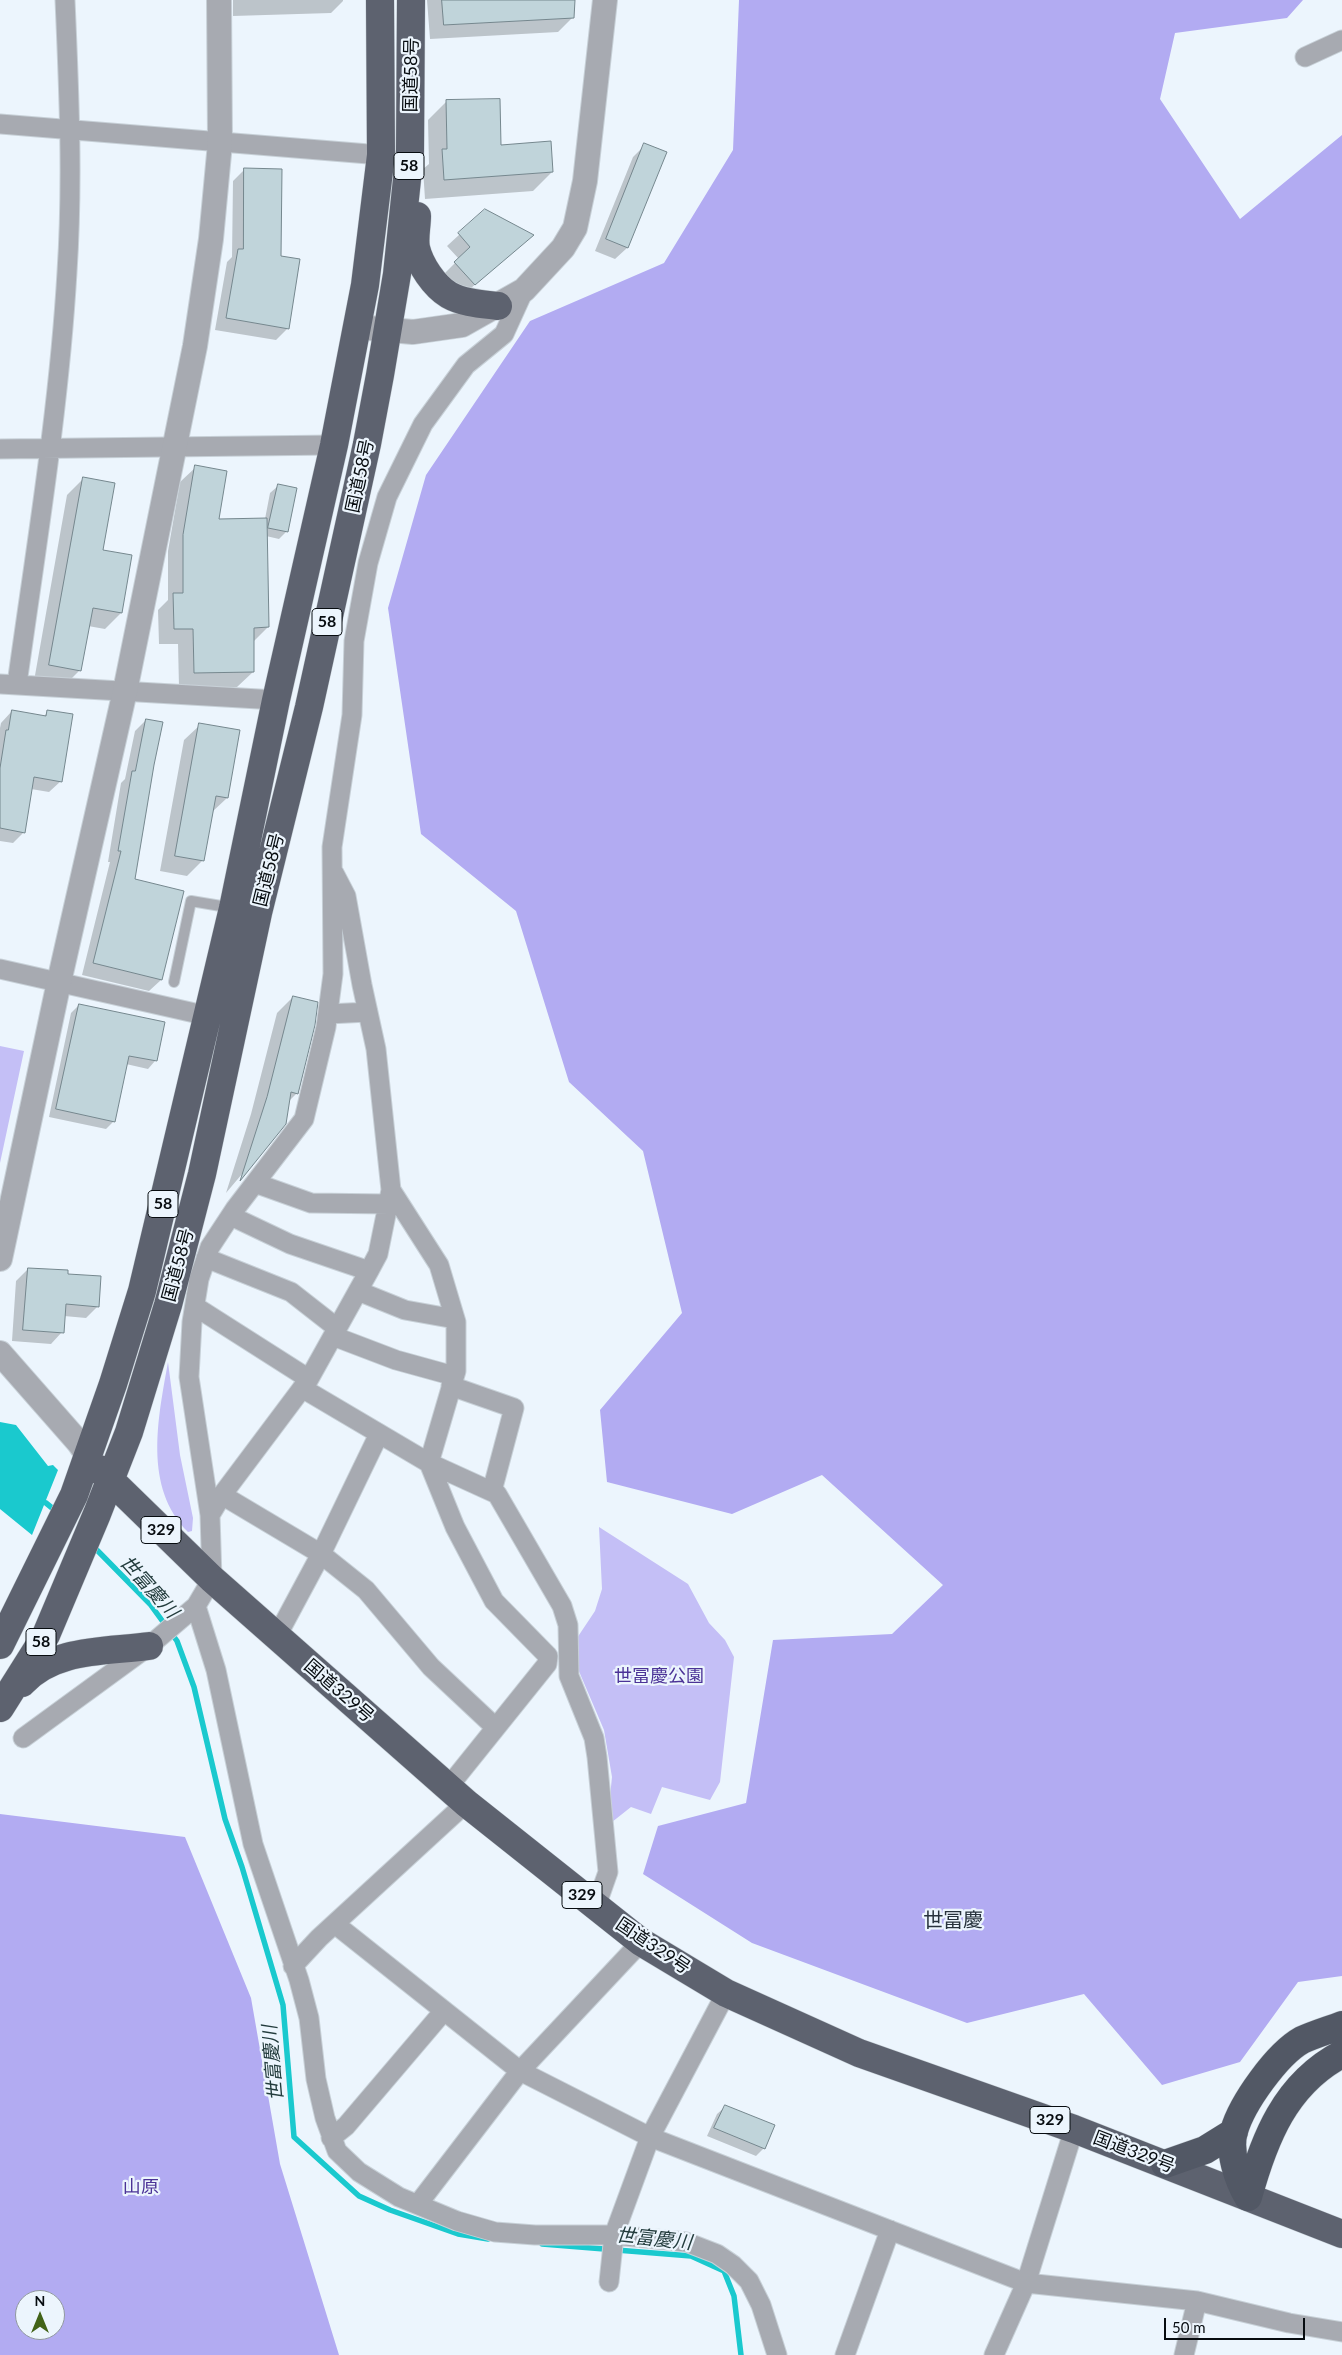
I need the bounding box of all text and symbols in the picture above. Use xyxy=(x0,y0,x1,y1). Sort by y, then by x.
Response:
street label: 国道58号 xyxy=(400,37,422,113)
road number: 58 xyxy=(394,153,424,180)
street label: 国道58号 xyxy=(342,437,378,515)
road number: 58 xyxy=(312,608,342,636)
street label: 国道58号 xyxy=(249,831,289,909)
road number: 58 xyxy=(148,1190,178,1218)
street label: 国道58号 xyxy=(158,1226,198,1304)
road number: 329 xyxy=(141,1516,181,1544)
water label: 世富慶川 xyxy=(115,1551,183,1623)
road number: 58 xyxy=(26,1628,56,1655)
street label: 国道329号 xyxy=(300,1655,378,1727)
park label: 世冨慶公園 xyxy=(614,1665,704,1687)
road number: 329 xyxy=(562,1882,602,1908)
district label: 世冨慶 xyxy=(923,1909,983,1933)
street label: 国道329号 xyxy=(612,1913,694,1979)
water label: 世富慶川 xyxy=(258,2024,288,2102)
road number: 329 xyxy=(1030,2106,1070,2134)
street label: 国道329号 xyxy=(1090,2127,1178,2177)
park label: 山原 xyxy=(123,2176,159,2198)
water label: 世富慶川 xyxy=(615,2224,693,2254)
north arrow xyxy=(15,2290,65,2340)
text: N xyxy=(35,2292,45,2309)
scale bar xyxy=(1167,2308,1308,2340)
text: 50 m xyxy=(1172,2318,1206,2336)

